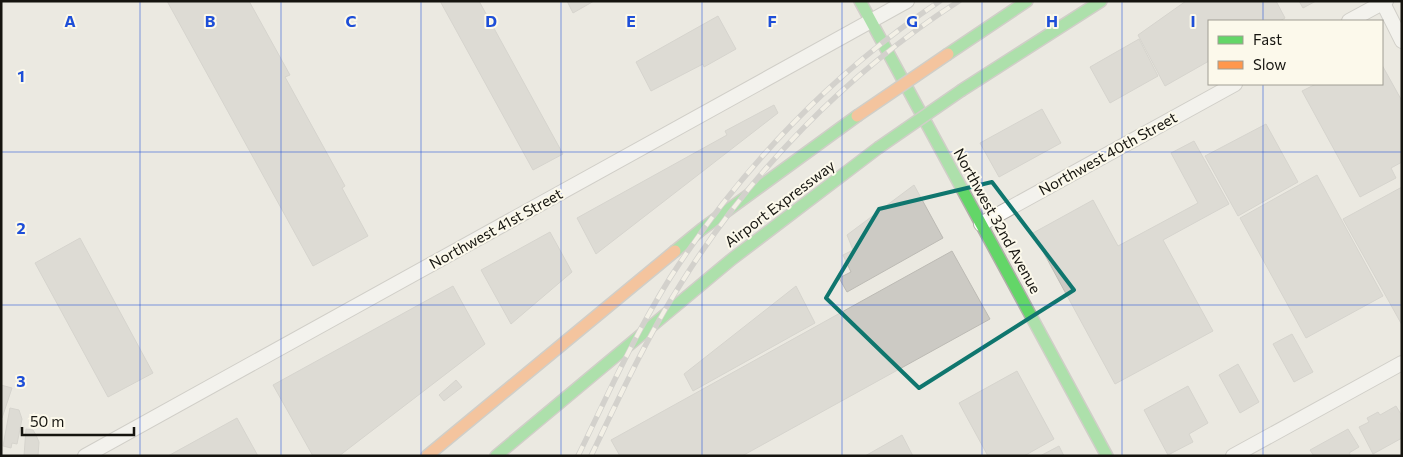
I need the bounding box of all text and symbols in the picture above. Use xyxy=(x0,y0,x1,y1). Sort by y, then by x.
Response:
text: A xyxy=(64,11,76,30)
text: B xyxy=(205,11,216,30)
text: C xyxy=(346,11,357,30)
text: D xyxy=(485,11,497,30)
text: E xyxy=(626,11,636,30)
text: F xyxy=(767,11,777,30)
text: G xyxy=(906,11,918,30)
text: H xyxy=(1046,11,1058,30)
text: I xyxy=(1190,11,1196,30)
legend xyxy=(1208,20,1383,85)
text: Fast xyxy=(1253,30,1282,48)
text: Slow xyxy=(1253,55,1286,73)
text: 1 xyxy=(17,66,25,85)
street label: Northwest 40th Street xyxy=(1035,108,1180,199)
street label: Northwest 32nd Avenue xyxy=(950,145,1045,296)
street label: Airport Expressway xyxy=(721,156,838,250)
street label: Northwest 41st Street xyxy=(426,184,565,272)
text: 2 xyxy=(16,218,26,237)
text: 3 xyxy=(16,371,26,390)
scale bar xyxy=(22,404,135,436)
text: 50 m xyxy=(30,412,64,430)

